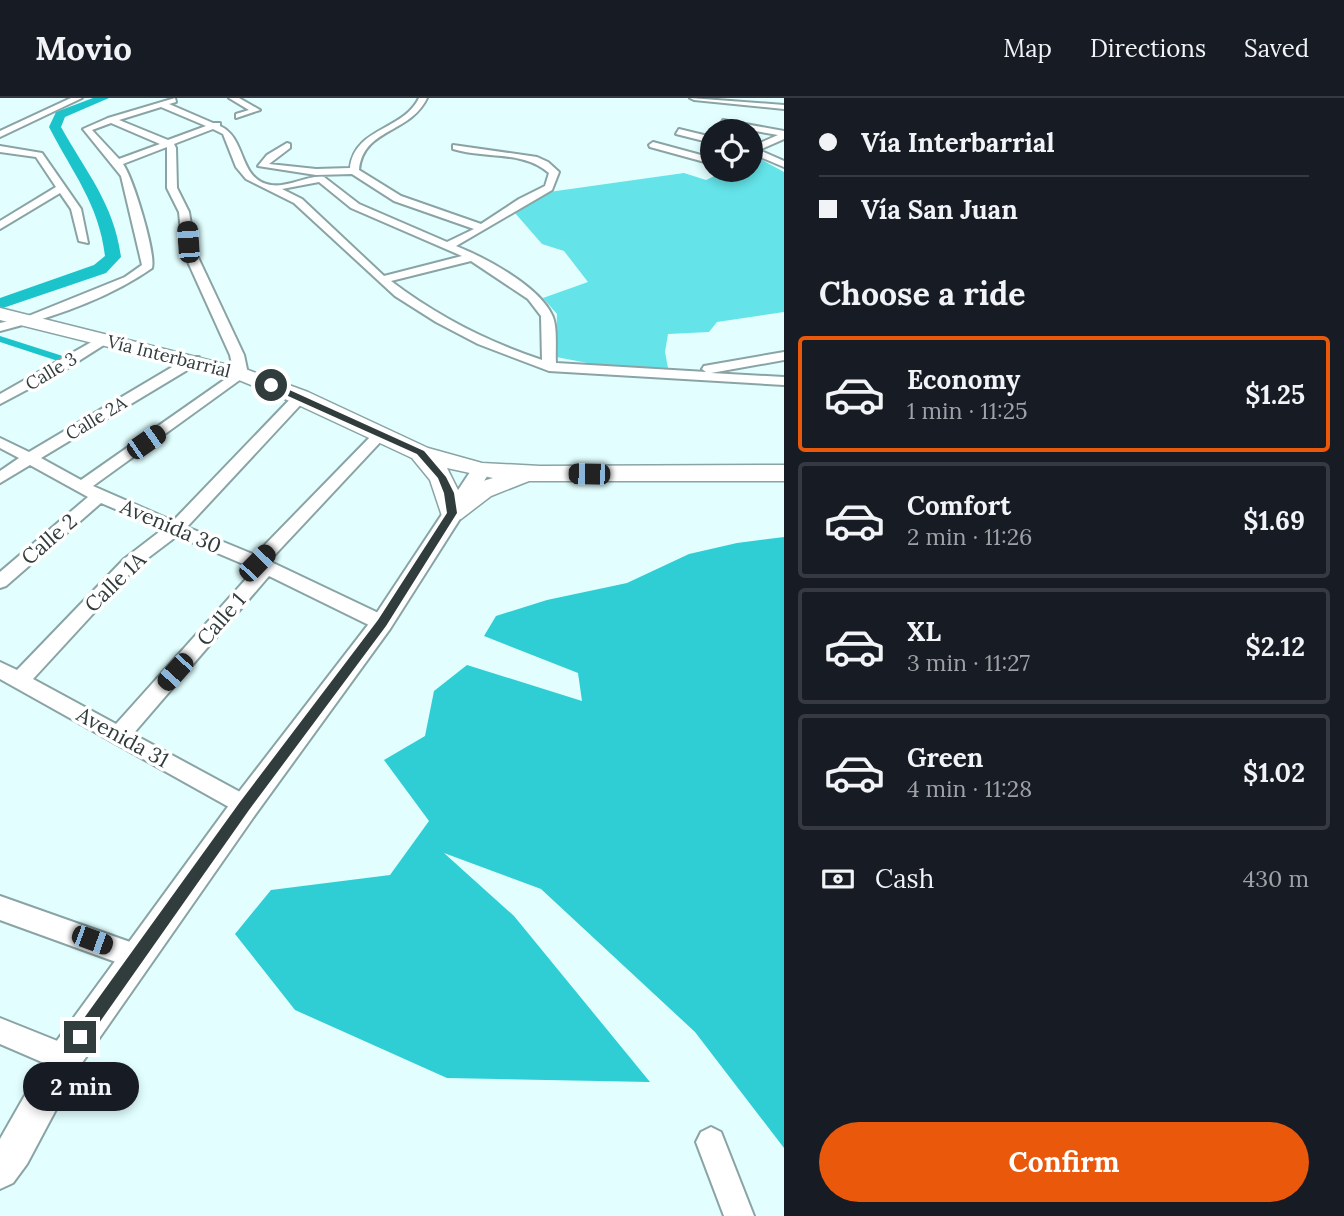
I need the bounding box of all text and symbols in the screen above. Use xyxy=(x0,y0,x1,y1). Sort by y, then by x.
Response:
text: Movio xyxy=(35,27,132,69)
text: Map xyxy=(1003,33,1052,64)
text: Directions xyxy=(1090,33,1206,64)
text: Saved xyxy=(1244,33,1309,64)
map controls xyxy=(700,119,763,182)
button: locate xyxy=(700,119,763,182)
text: Vía Interbarrial xyxy=(861,126,1055,159)
text: Vía San Juan xyxy=(861,193,1018,226)
car xyxy=(177,220,200,264)
text: Choose a ride xyxy=(819,273,1026,314)
street label: Vía Interbarrial xyxy=(104,329,233,382)
street label: Calle 3 xyxy=(21,347,81,395)
icon: car xyxy=(823,363,886,426)
text: Economy xyxy=(907,363,1020,396)
route start xyxy=(255,369,287,401)
text: $1.25 xyxy=(1245,378,1305,411)
street label: Calle 2A xyxy=(61,390,131,445)
text: 1 min · 11:25 xyxy=(907,396,1028,425)
car xyxy=(123,421,170,463)
car xyxy=(568,463,611,485)
icon: car xyxy=(823,489,886,552)
text: Comfort xyxy=(907,489,1011,522)
street label: Avenida 30 xyxy=(116,492,225,559)
text: $1.69 xyxy=(1243,504,1305,537)
street label: Calle 2 xyxy=(16,507,82,571)
text: 2 min · 11:26 xyxy=(907,522,1032,551)
car xyxy=(235,541,280,585)
street label: Calle 1A xyxy=(79,546,152,618)
street label: Calle 1 xyxy=(191,587,251,651)
icon: car xyxy=(823,615,886,678)
text: XL xyxy=(907,615,941,648)
text: $2.12 xyxy=(1245,630,1305,663)
text: 3 min · 11:27 xyxy=(907,648,1030,677)
car xyxy=(154,649,197,695)
street label: Avenida 31 xyxy=(71,700,174,773)
icon: car xyxy=(823,741,886,804)
text: Green xyxy=(907,741,983,774)
text: $1.02 xyxy=(1243,756,1305,789)
text: 4 min · 11:28 xyxy=(907,774,1032,803)
icon: cash xyxy=(819,860,857,898)
text: Cash xyxy=(875,862,934,895)
text: 430 m xyxy=(1243,864,1309,893)
car xyxy=(69,923,116,957)
route end xyxy=(64,1021,96,1053)
callout: 2 min xyxy=(22,1062,138,1110)
text: 2 min xyxy=(50,1072,112,1101)
button: Confirm xyxy=(819,1122,1309,1202)

